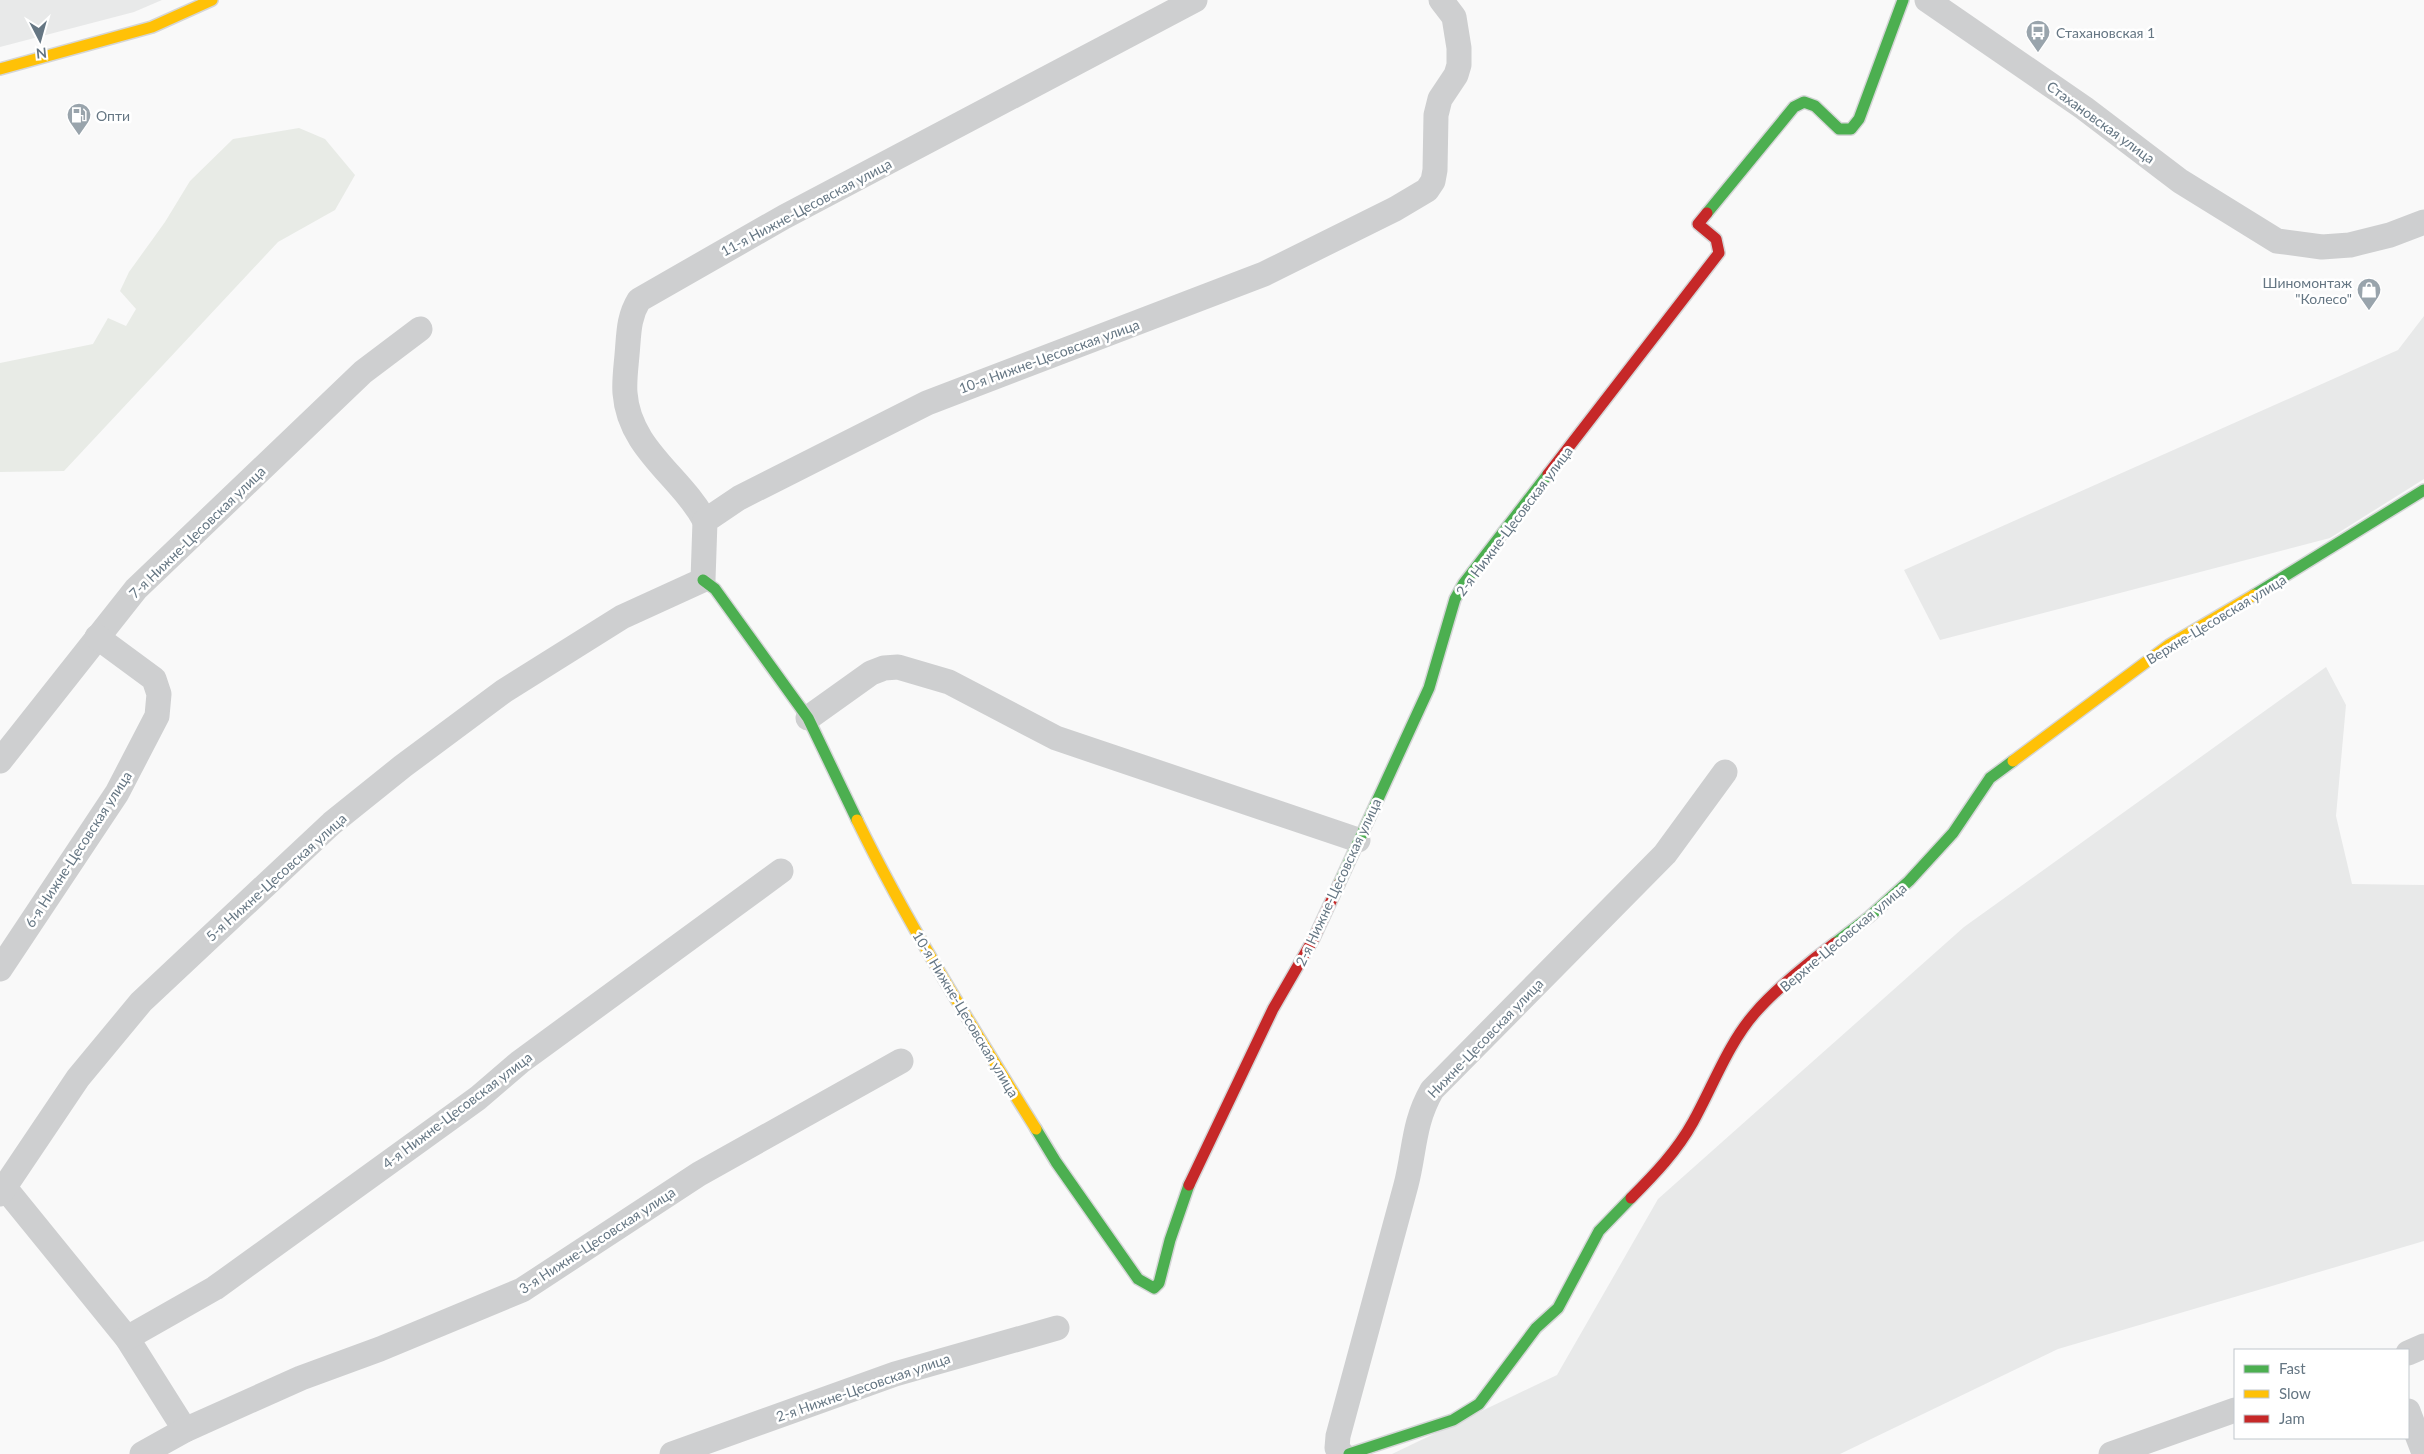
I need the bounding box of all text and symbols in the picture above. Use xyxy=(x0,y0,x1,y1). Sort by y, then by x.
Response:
north arrow xyxy=(15,15,65,65)
bus stop icon: Стахановская 1 xyxy=(2025,19,2051,53)
place label: Стахановская 1 xyxy=(2056,24,2155,41)
text: N xyxy=(35,44,48,62)
street label: Стахановская улица xyxy=(2044,77,2158,167)
fuel station icon: Опти xyxy=(66,102,92,136)
place label: Опти xyxy=(96,107,130,124)
street label: 11-я Нижне-Цесовская улица xyxy=(718,155,894,259)
place label: Шиномонтаж "Колесо" xyxy=(2262,274,2352,307)
shop icon: Шиномонтаж "Колесо" xyxy=(2356,277,2382,311)
street label: 10-я Нижне-Цесовская улица xyxy=(956,315,1142,397)
street label: 2-я Нижне-Цесовская улица xyxy=(1452,443,1576,599)
street label: 7-я Нижне-Цесовская улица xyxy=(125,462,269,602)
street label: Верхне-Цесовская улица xyxy=(2143,570,2289,668)
street label: 6-я Нижне-Цесовская улица xyxy=(21,768,135,930)
street label: 2-я Нижне-Цесовская улица xyxy=(1292,795,1384,968)
street label: 5-я Нижне-Цесовская улица xyxy=(202,809,350,945)
street label: Верхне-Цесовская улица xyxy=(1776,879,1910,995)
street label: 10-я Нижне-Цесовская улица xyxy=(910,928,1023,1100)
street label: Нижне-Цесовская улица xyxy=(1424,975,1546,1101)
street label: 4-я Нижне-Цесовская улица xyxy=(379,1048,535,1172)
street label: 3-я Нижне-Цесовская улица xyxy=(516,1183,678,1297)
street label: 2-я Нижне-Цесовская улица xyxy=(774,1349,952,1425)
legend xyxy=(2234,1349,2409,1439)
text: Fast xyxy=(2279,1359,2306,1377)
text: Slow xyxy=(2279,1384,2311,1402)
text: Jam xyxy=(2279,1409,2305,1427)

